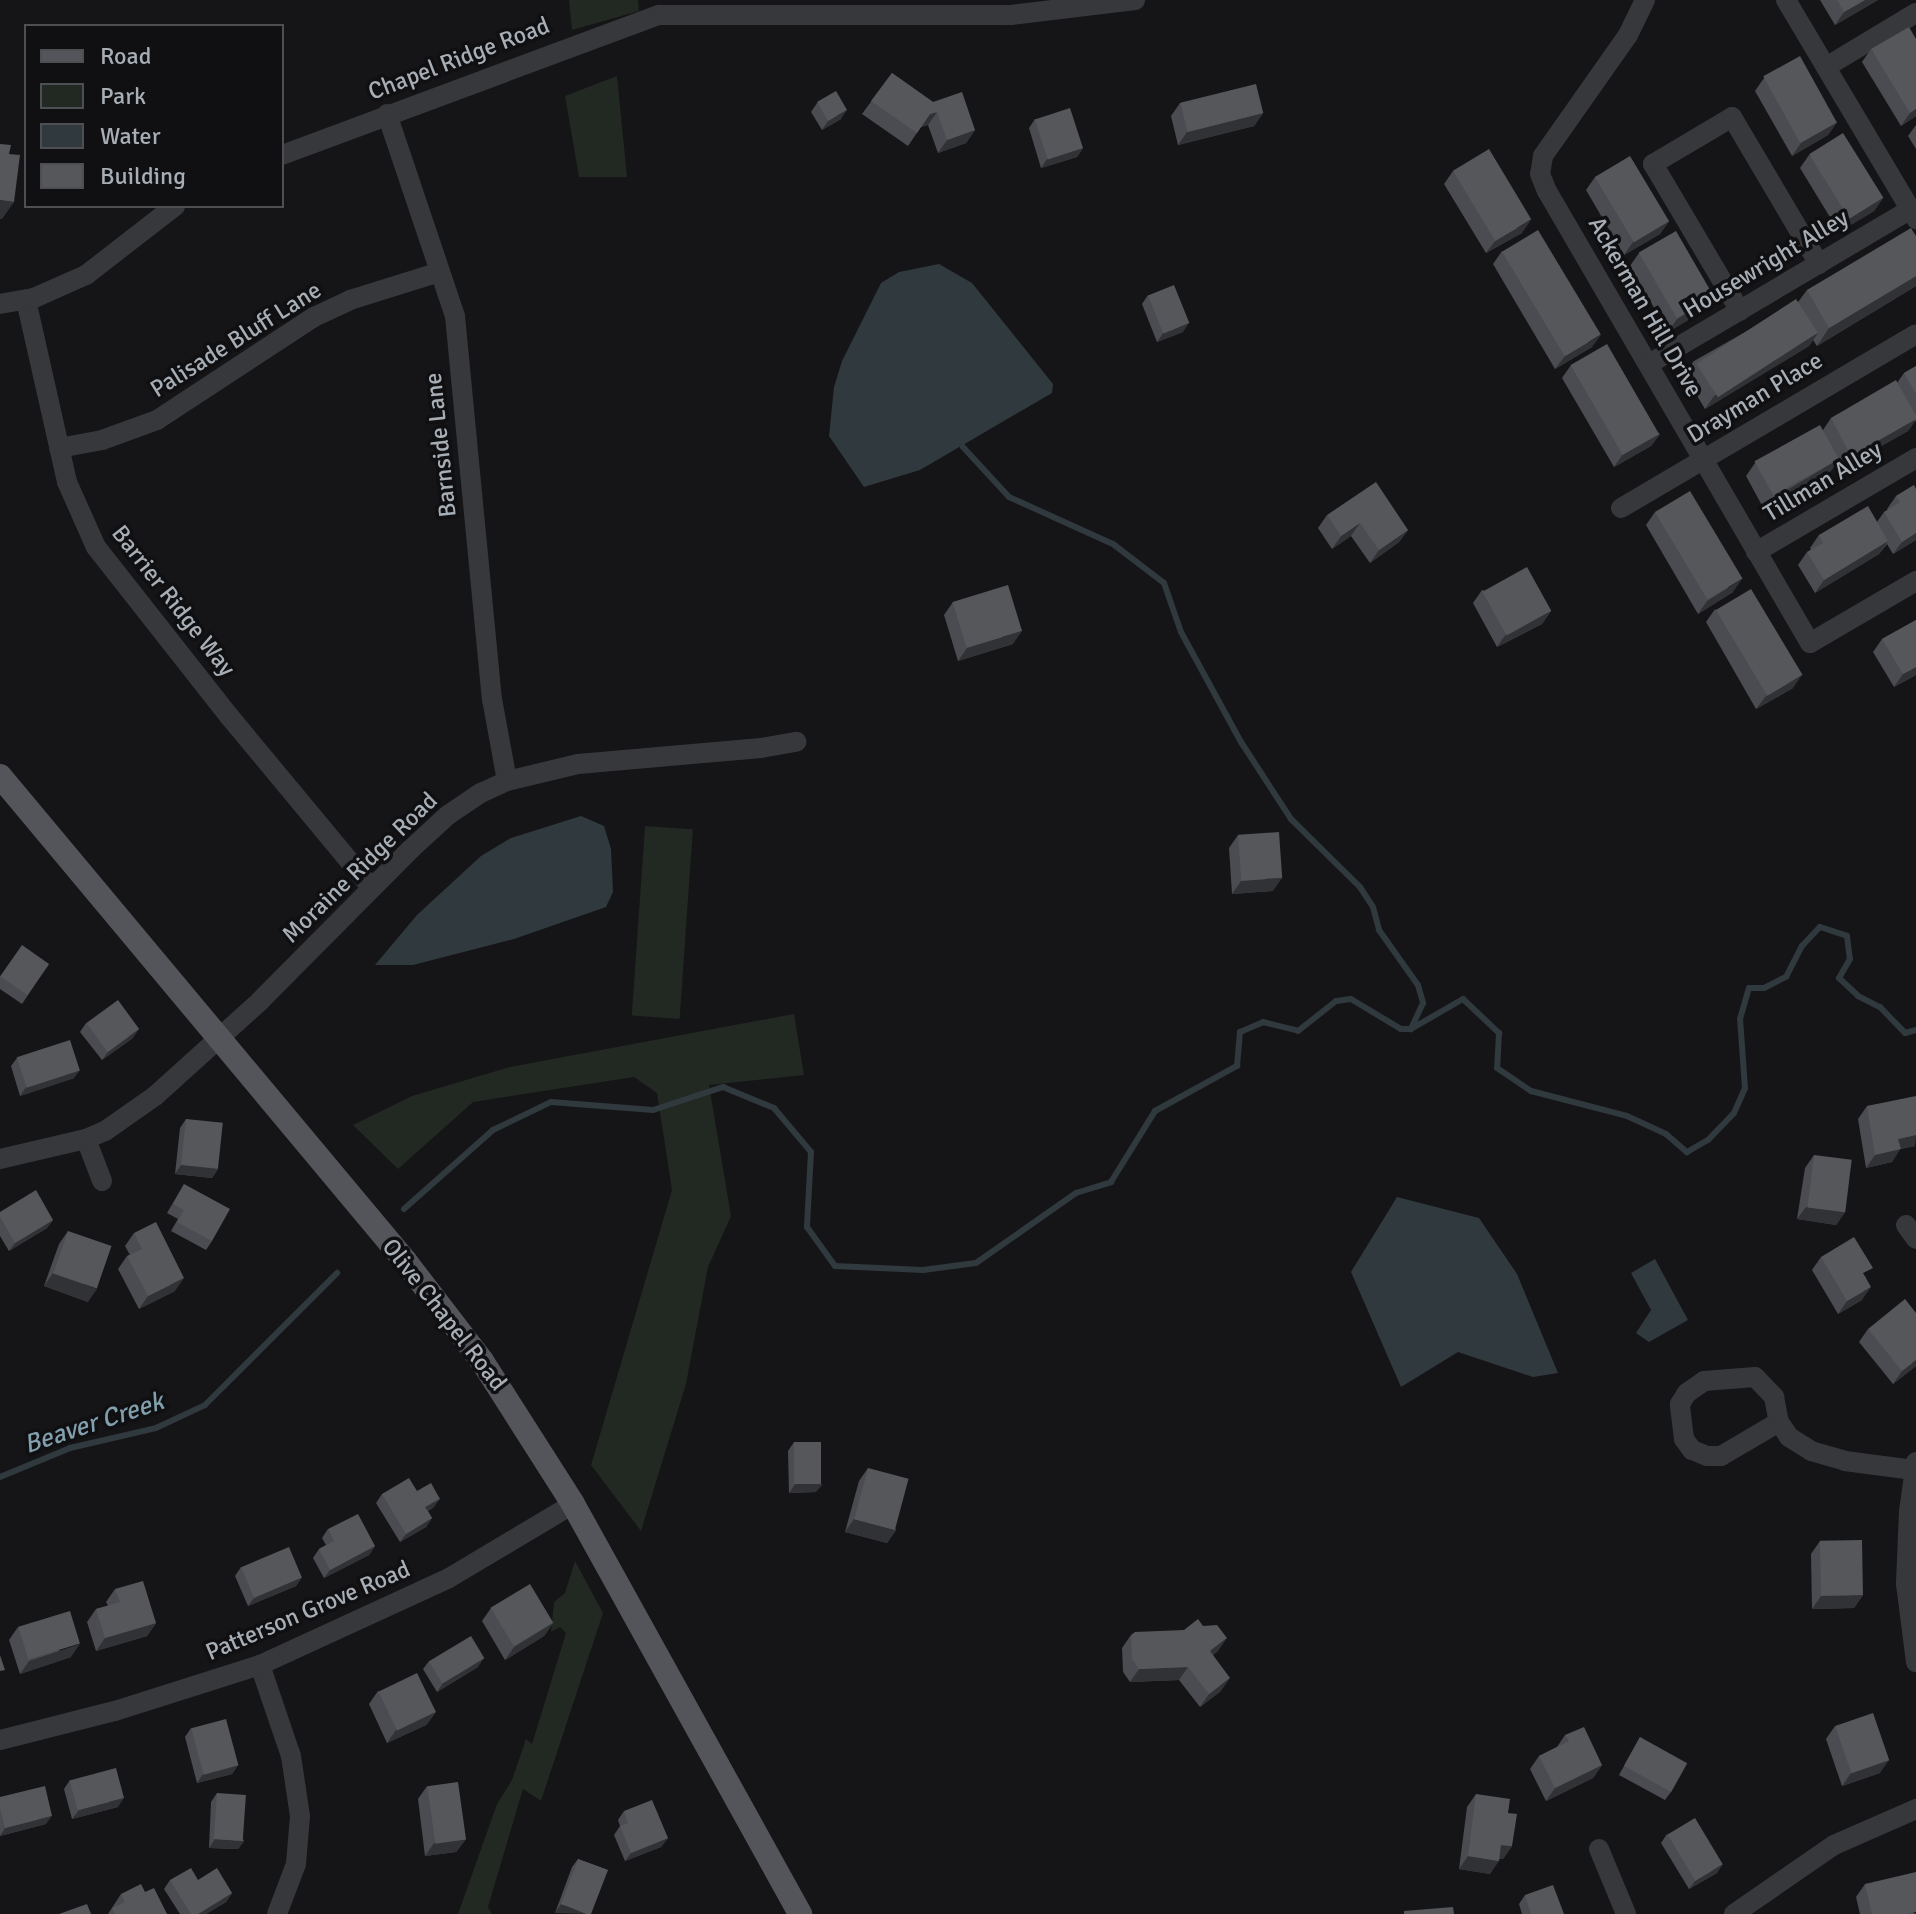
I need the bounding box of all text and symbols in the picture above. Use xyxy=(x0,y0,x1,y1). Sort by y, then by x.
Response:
street label: Chapel Ridge Road xyxy=(364,11,554,107)
legend xyxy=(24,24,284,208)
text: Road xyxy=(100,41,151,71)
text: Park xyxy=(100,81,146,111)
text: Water xyxy=(100,121,160,151)
text: Building xyxy=(100,161,186,191)
street label: Housewright Alley xyxy=(1678,203,1854,325)
street label: Ackerman Hill Drive xyxy=(1582,212,1708,402)
street label: Palisade Bluff Lane xyxy=(145,276,327,404)
street label: Drayman Place xyxy=(1682,346,1828,450)
street label: Barnside Lane xyxy=(419,371,463,519)
street label: Tillman Alley xyxy=(1759,435,1887,529)
street label: Barrier Ridge Way xyxy=(105,520,241,682)
street label: Moraine Ridge Road xyxy=(276,787,444,949)
street label: Olive Chapel Road xyxy=(376,1233,512,1397)
water label: Beaver Creek xyxy=(20,1387,168,1461)
street label: Patterson Grove Road xyxy=(202,1555,414,1667)

